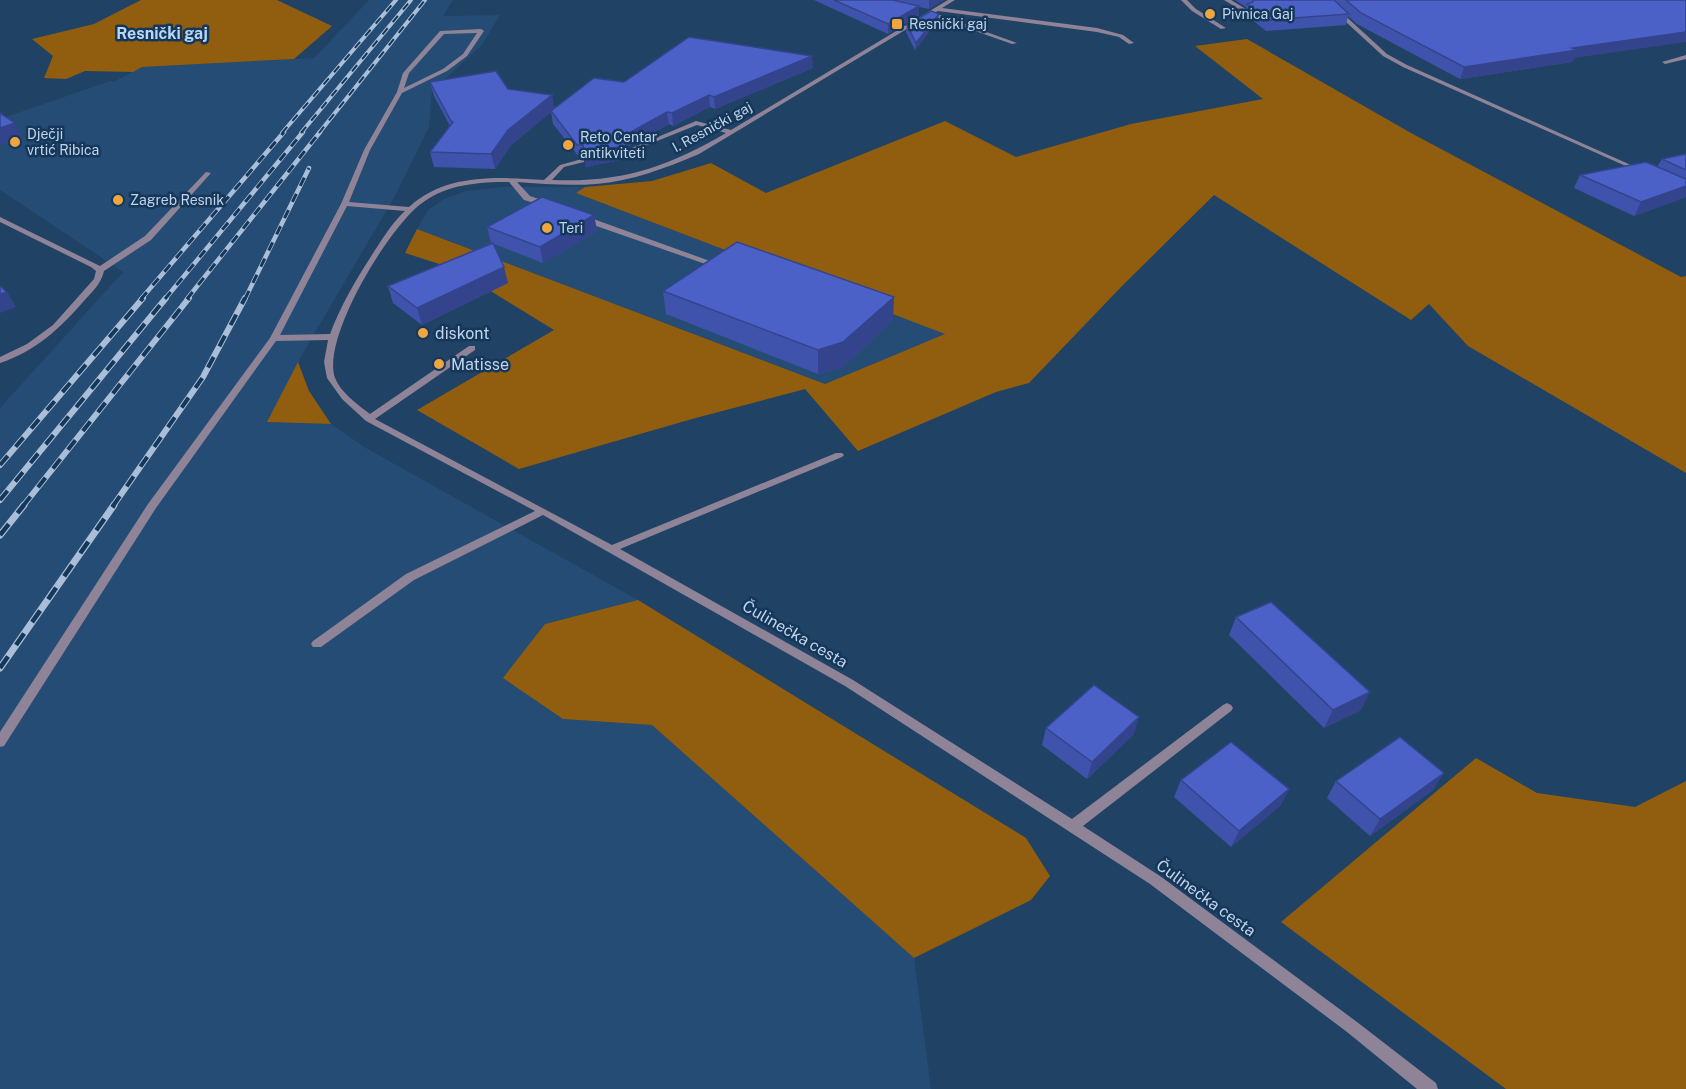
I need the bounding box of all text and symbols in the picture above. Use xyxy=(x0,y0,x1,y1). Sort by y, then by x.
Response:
place label: Pivnica Gaj xyxy=(1222,6,1293,22)
marker: Pivnica Gaj xyxy=(1203,7,1217,21)
place label: Resnički gaj xyxy=(909,16,987,32)
marker: Resnički gaj xyxy=(890,17,904,31)
district label: Resnički gaj xyxy=(116,24,208,43)
street label: I. Resnički gaj xyxy=(669,99,755,155)
place label: Dječji vrtić Ribica xyxy=(27,126,99,158)
place label: Reto Centar antikviteti xyxy=(580,129,657,161)
marker: Dječji vrtić Ribica xyxy=(8,135,22,149)
marker: Reto Centar antikviteti xyxy=(561,138,575,152)
place label: Zagreb Resnik xyxy=(130,192,224,208)
marker: Zagreb Resnik xyxy=(111,193,125,207)
place label: Teri xyxy=(559,220,583,236)
marker: Teri xyxy=(540,221,554,235)
place label: diskont xyxy=(435,324,489,343)
marker: diskont xyxy=(416,326,430,340)
place label: Matisse xyxy=(451,355,509,374)
marker: Matisse xyxy=(432,357,446,371)
street label: Čulinečka cesta xyxy=(739,595,851,672)
street label: Čulinečka cesta xyxy=(1153,855,1260,940)

